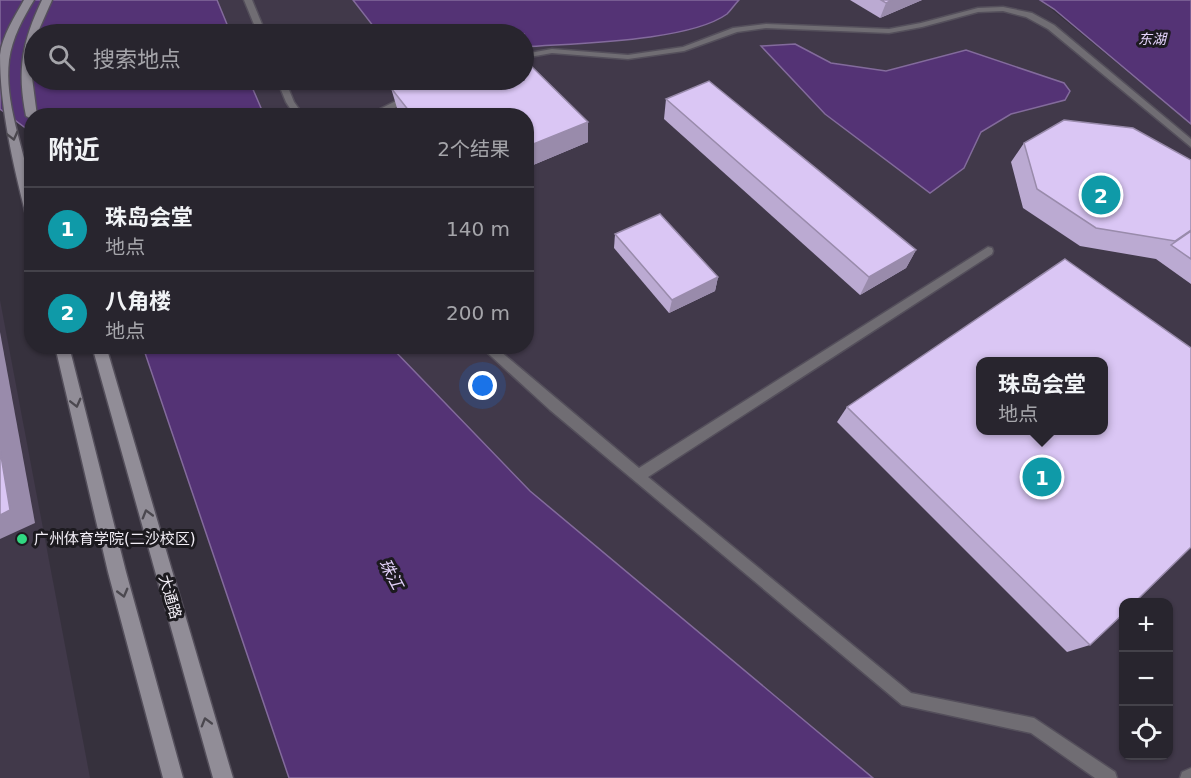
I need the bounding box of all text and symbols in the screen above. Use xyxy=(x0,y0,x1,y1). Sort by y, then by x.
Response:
search box xyxy=(24,24,534,90)
water label: 东湖 xyxy=(1138,31,1168,47)
icon: search xyxy=(45,41,78,74)
text: 搜索地点 xyxy=(93,47,181,72)
one-way arrow xyxy=(6,131,19,141)
text: 附近 xyxy=(48,135,100,165)
text: 2个结果 xyxy=(437,137,510,161)
pin: 2 xyxy=(1082,172,1120,218)
text: 珠岛会堂 xyxy=(105,205,193,230)
text: 1 xyxy=(61,217,74,241)
text: 140 m xyxy=(446,217,510,241)
text: 地点 xyxy=(105,235,145,259)
text: 八角楼 xyxy=(105,289,171,314)
text: 2 xyxy=(61,301,74,325)
text: 200 m xyxy=(446,301,510,325)
text: 地点 xyxy=(105,319,145,343)
popup xyxy=(976,357,1108,435)
your location xyxy=(468,371,497,400)
text: 珠岛会堂 xyxy=(998,372,1086,397)
one-way arrow xyxy=(68,398,81,408)
text: 地点 xyxy=(998,402,1038,426)
pin: 1 xyxy=(1022,454,1062,500)
one-way arrow xyxy=(142,509,154,520)
place label: 广州体育学院(二沙校区) xyxy=(34,530,196,548)
marker: 广州体育学院(二沙校区) xyxy=(15,532,29,546)
water label: 珠江 xyxy=(375,555,408,594)
street label: 大通路 xyxy=(155,573,185,621)
one-way arrow xyxy=(115,587,128,597)
map controls xyxy=(1119,598,1173,760)
button: + xyxy=(1119,598,1173,652)
button: − xyxy=(1119,652,1173,706)
button: locate xyxy=(1119,706,1173,760)
one-way arrow xyxy=(201,717,213,728)

